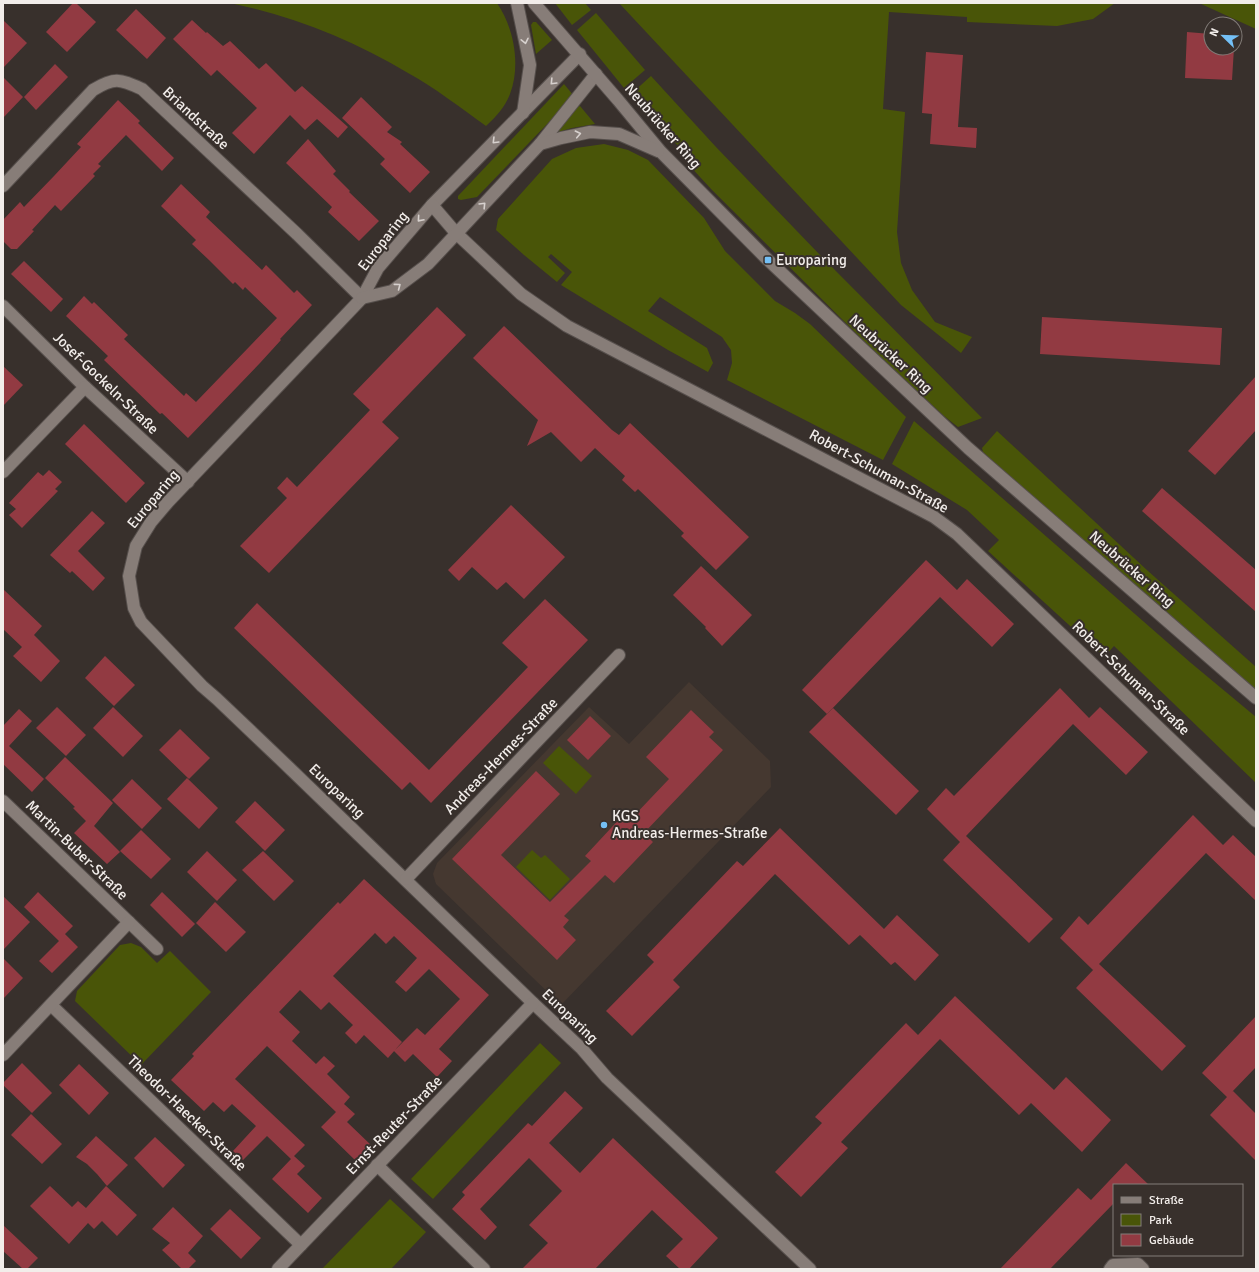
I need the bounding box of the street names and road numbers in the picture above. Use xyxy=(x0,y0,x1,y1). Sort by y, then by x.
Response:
street label: Neubrücker Ring xyxy=(621,80,705,172)
street label: Briandstraße xyxy=(159,83,233,153)
street label: Europaring xyxy=(354,207,412,275)
street label: Neubrücker Ring xyxy=(846,311,936,397)
street label: Josef-Gockeln-Straße xyxy=(50,328,162,438)
street label: Robert-Schuman-Straße xyxy=(806,425,952,517)
street label: Europaring xyxy=(123,466,183,532)
street label: Neubrücker Ring xyxy=(1086,527,1178,611)
street label: Robert-Schuman-Straße xyxy=(1068,617,1194,739)
street label: Andreas-Hermes-Straße xyxy=(441,694,561,818)
street label: Europaring xyxy=(305,760,369,822)
street label: Martin-Buber-Straße xyxy=(22,796,132,904)
street label: Europaring xyxy=(538,985,602,1047)
street label: Theodor-Haecker-Straße xyxy=(124,1051,250,1175)
street label: Ernst-Reuter-Straße xyxy=(342,1072,446,1178)

